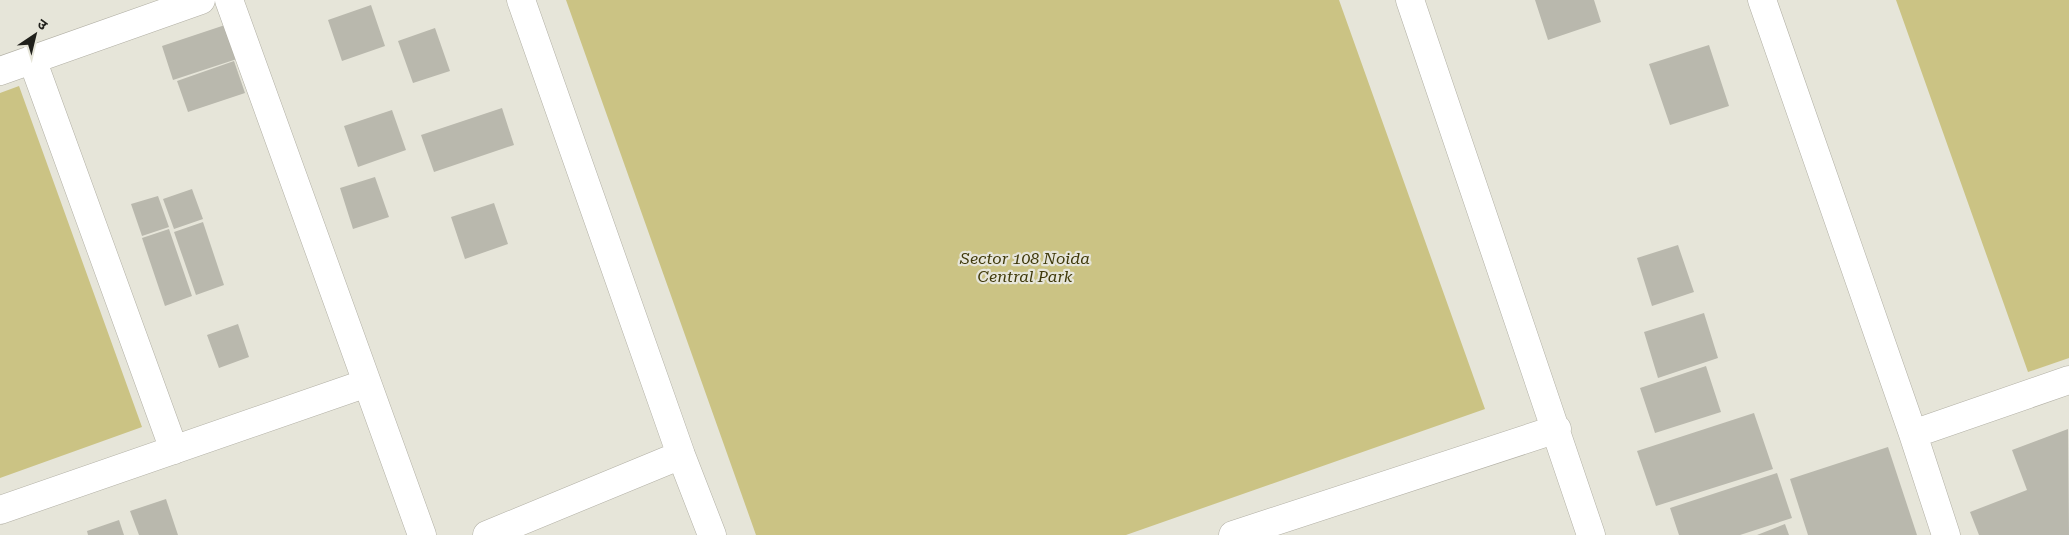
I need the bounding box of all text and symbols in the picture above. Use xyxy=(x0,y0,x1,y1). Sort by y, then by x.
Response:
north arrow xyxy=(10,10,60,60)
text: उ xyxy=(35,15,51,34)
park label: Sector 108 Noida Central Park xyxy=(959,249,1090,286)

